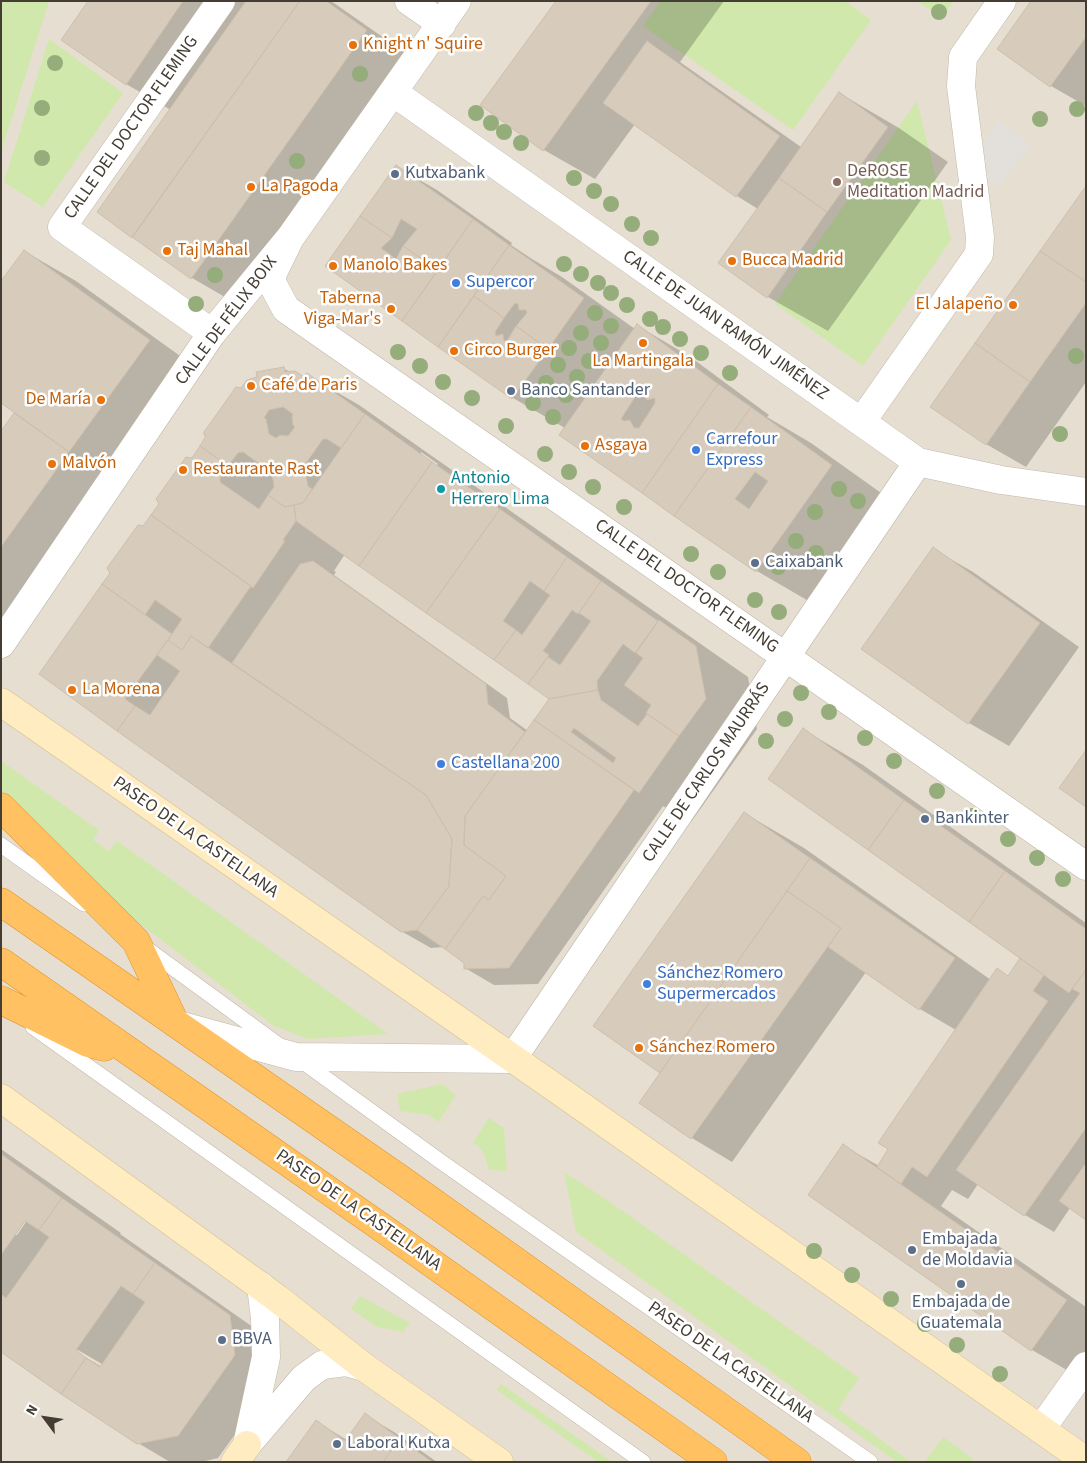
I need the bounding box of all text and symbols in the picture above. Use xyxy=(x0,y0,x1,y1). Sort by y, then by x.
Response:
street label: CALLE DEL DOCTOR FLEMING xyxy=(60,32,204,224)
place label: Knight n' Squire xyxy=(363,34,483,56)
marker: Knight n' Squire xyxy=(347,39,359,51)
place label: DeROSE Meditation Madrid xyxy=(847,161,984,203)
place label: Kutxabank xyxy=(405,163,485,185)
marker: Kutxabank xyxy=(389,168,401,180)
place label: La Pagoda xyxy=(261,176,339,198)
marker: DeROSE Meditation Madrid xyxy=(831,176,843,188)
marker: La Pagoda xyxy=(245,181,257,193)
place label: Taj Mahal xyxy=(177,240,248,262)
marker: Taj Mahal xyxy=(161,245,173,257)
street label: CALLE DE JUAN RAMÓN JIMÉNEZ xyxy=(618,246,832,406)
place label: Bucca Madrid xyxy=(742,250,844,272)
street label: CALLE DE FÉLIX BOIX xyxy=(171,252,283,390)
place label: Manolo Bakes xyxy=(343,255,447,277)
marker: Bucca Madrid xyxy=(726,255,738,267)
marker: Manolo Bakes xyxy=(327,260,339,272)
place label: Supercor xyxy=(466,272,534,294)
marker: Supercor xyxy=(450,277,462,289)
place label: Taberna Viga-Mar's xyxy=(304,288,381,330)
place label: El Jalapeño xyxy=(915,294,1003,316)
marker: El Jalapeño xyxy=(1007,299,1019,311)
marker: Taberna Viga-Mar's xyxy=(385,303,397,315)
marker: La Martingala xyxy=(637,337,649,349)
place label: Circo Burger xyxy=(464,340,556,362)
marker: Circo Burger xyxy=(448,345,460,357)
place label: La Martingala xyxy=(592,351,694,373)
place label: Café de Paris xyxy=(261,375,357,397)
marker: Café de Paris xyxy=(245,380,257,392)
place label: Banco Santander xyxy=(521,380,650,402)
marker: Banco Santander xyxy=(505,385,517,397)
place label: De María xyxy=(25,389,91,411)
marker: De María xyxy=(95,394,107,406)
place label: Carrefour Express xyxy=(706,429,777,472)
place label: Asgaya xyxy=(595,435,648,457)
marker: Asgaya xyxy=(579,440,591,452)
marker: Carrefour Express xyxy=(690,444,702,456)
place label: Malvón xyxy=(62,453,117,475)
marker: Malvón xyxy=(46,458,58,470)
place label: Restaurante Rast xyxy=(193,459,319,481)
marker: Restaurante Rast xyxy=(177,464,189,476)
place label: Antonio Herrero Lima xyxy=(451,468,549,510)
marker: Antonio Herrero Lima xyxy=(435,483,447,495)
street label: CALLE DEL DOCTOR FLEMING xyxy=(590,515,782,659)
place label: Caixabank xyxy=(765,552,843,574)
marker: Caixabank xyxy=(749,557,761,569)
place label: La Morena xyxy=(82,679,160,701)
street label: CALLE DE CARLOS MAURRÁS xyxy=(639,679,775,867)
marker: La Morena xyxy=(66,684,78,696)
place label: Castellana 200 xyxy=(451,753,560,775)
marker: Castellana 200 xyxy=(435,758,447,770)
street label: PASEO DE LA CASTELLANA xyxy=(108,773,282,903)
place label: Bankinter xyxy=(935,808,1009,830)
marker: Bankinter xyxy=(919,813,931,825)
place label: Sánchez Romero Supermercados xyxy=(657,963,783,1006)
marker: Sánchez Romero Supermercados xyxy=(641,978,653,990)
place label: Sánchez Romero xyxy=(649,1037,775,1059)
marker: Sánchez Romero xyxy=(633,1042,645,1054)
street label: PASEO DE LA CASTELLANA xyxy=(271,1146,445,1276)
place label: Embajada de Moldavia xyxy=(922,1229,1013,1272)
marker: Embajada de Moldavia xyxy=(906,1244,918,1256)
marker: Embajada de Guatemala xyxy=(955,1278,967,1290)
place label: Embajada de Guatemala xyxy=(912,1292,1010,1335)
street label: PASEO DE LA CASTELLANA xyxy=(643,1298,817,1428)
place label: BBVA xyxy=(232,1329,272,1351)
marker: BBVA xyxy=(216,1334,228,1346)
north arrow xyxy=(20,1393,70,1443)
text: N xyxy=(21,1401,43,1419)
place label: Laboral Kutxa xyxy=(347,1433,450,1455)
marker: Laboral Kutxa xyxy=(331,1438,343,1450)

